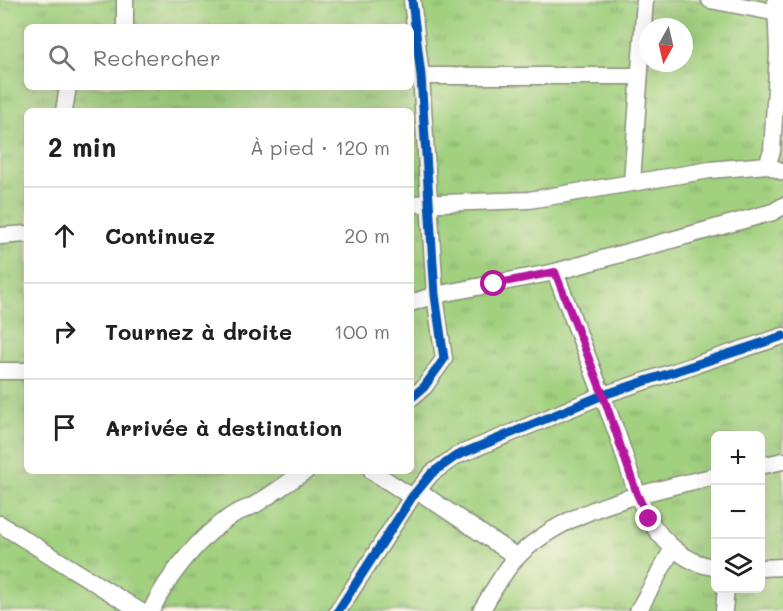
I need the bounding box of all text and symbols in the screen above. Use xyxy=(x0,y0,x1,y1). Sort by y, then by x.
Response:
north arrow xyxy=(639,18,693,72)
search box xyxy=(24,24,414,90)
icon: search xyxy=(45,41,78,74)
text: Rechercher xyxy=(93,43,221,72)
text: 2 min xyxy=(48,130,116,164)
text: À pied · 120 m xyxy=(250,134,390,160)
icon: ahead xyxy=(48,219,81,252)
text: Continuez xyxy=(105,221,215,250)
text: 20 m xyxy=(344,222,390,248)
route start xyxy=(480,270,506,296)
icon: right xyxy=(48,315,81,348)
text: Tournez à droite xyxy=(105,317,292,346)
text: 100 m xyxy=(334,318,390,344)
icon: arrive xyxy=(48,411,81,444)
text: Arrivée à destination xyxy=(105,413,342,442)
map controls xyxy=(711,431,765,593)
button: + xyxy=(711,431,765,485)
button: − xyxy=(711,485,765,539)
route end xyxy=(635,505,661,531)
button: layers xyxy=(711,539,765,593)

